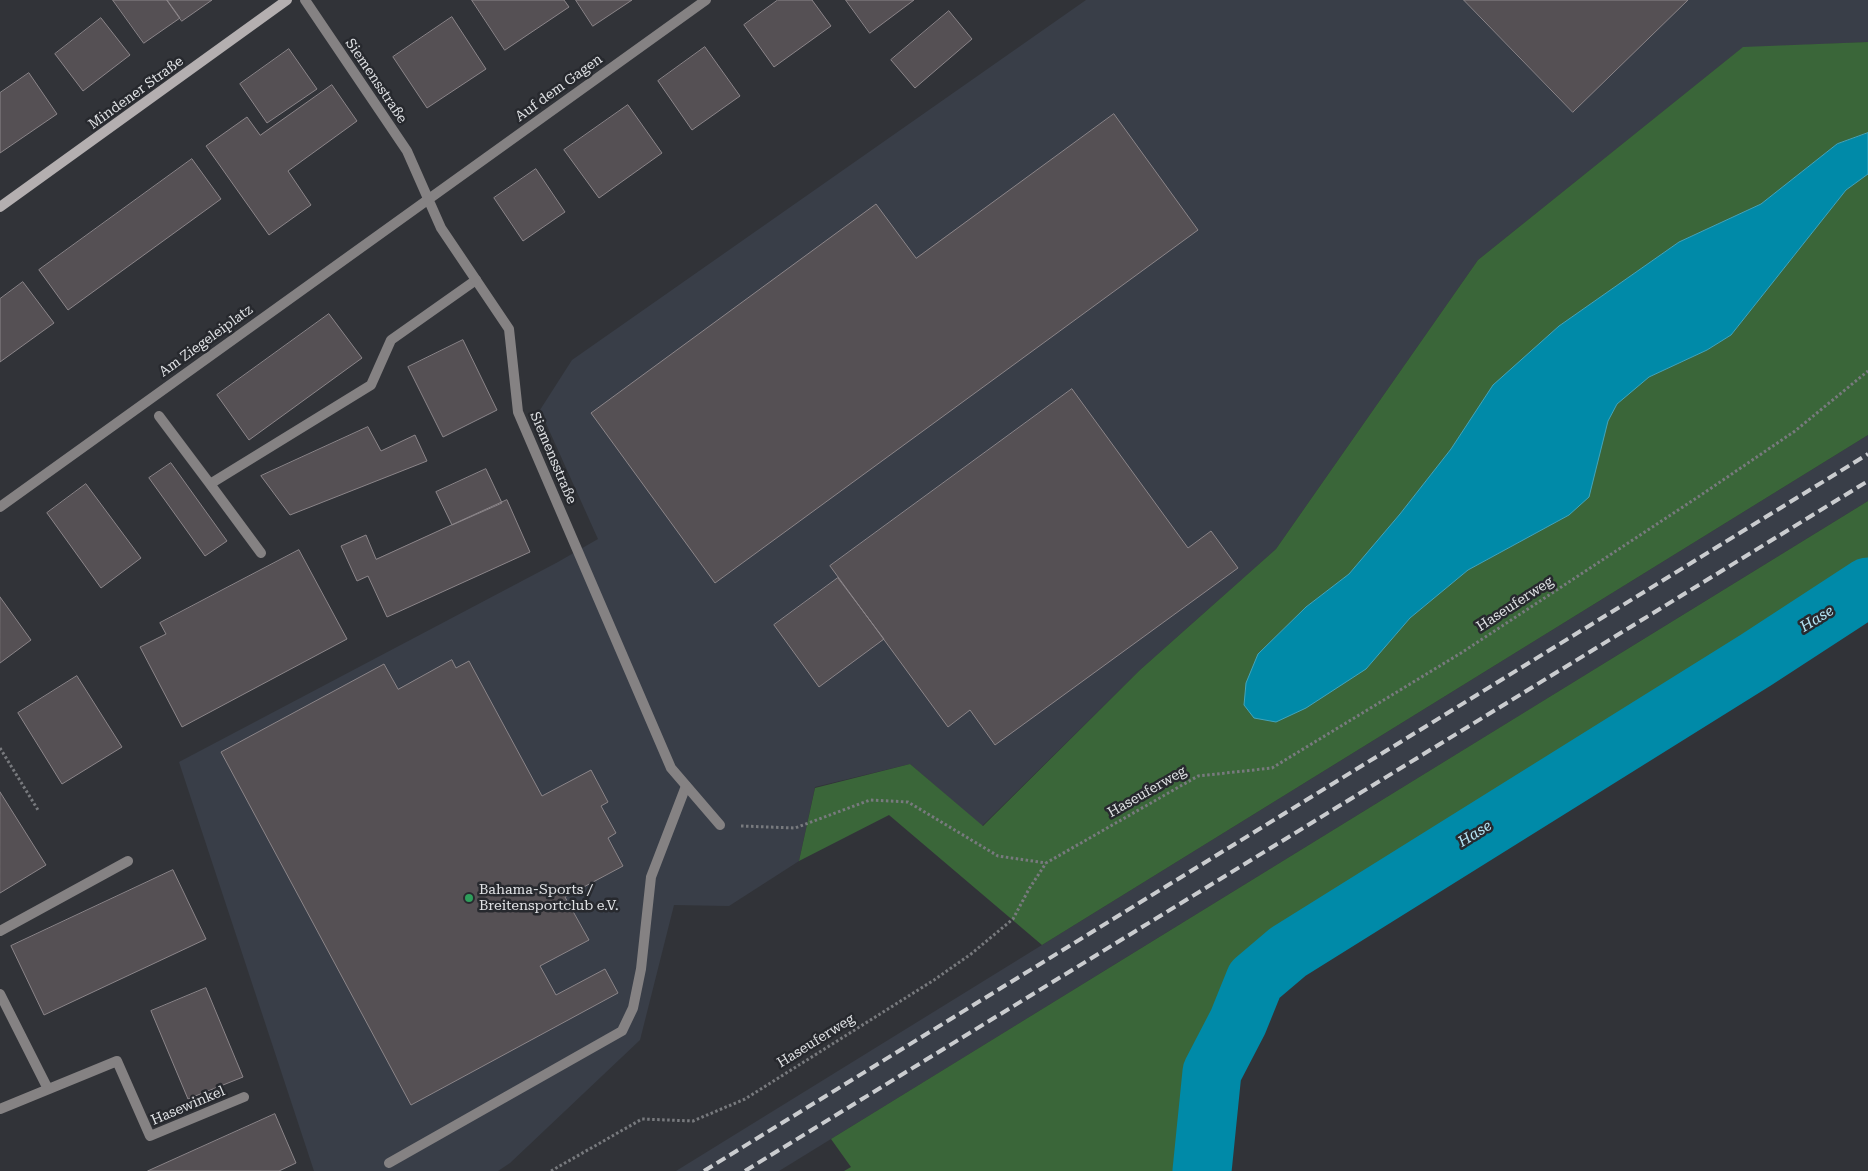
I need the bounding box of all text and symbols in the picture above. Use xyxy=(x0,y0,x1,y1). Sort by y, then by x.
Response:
street label: Siemensstraße xyxy=(342,36,410,126)
street label: Auf dem Gagen xyxy=(512,51,606,125)
street label: Mindener Straße xyxy=(85,53,187,133)
street label: Am Ziegeleiplatz xyxy=(156,301,256,381)
street label: Siemensstraße xyxy=(526,409,580,507)
street label: Haseuferweg xyxy=(1473,573,1557,635)
water label: Hase xyxy=(1797,602,1837,636)
street label: Haseuferweg xyxy=(1105,763,1189,821)
water label: Hase xyxy=(1455,817,1495,851)
place label: Bahama-Sports / Breitensportclub e.V. xyxy=(479,882,619,914)
marker: Bahama-Sports / Breitensportclub e.V. xyxy=(463,892,475,904)
street label: Haseuferweg xyxy=(774,1011,858,1071)
street label: Hasewinkel xyxy=(149,1083,227,1129)

